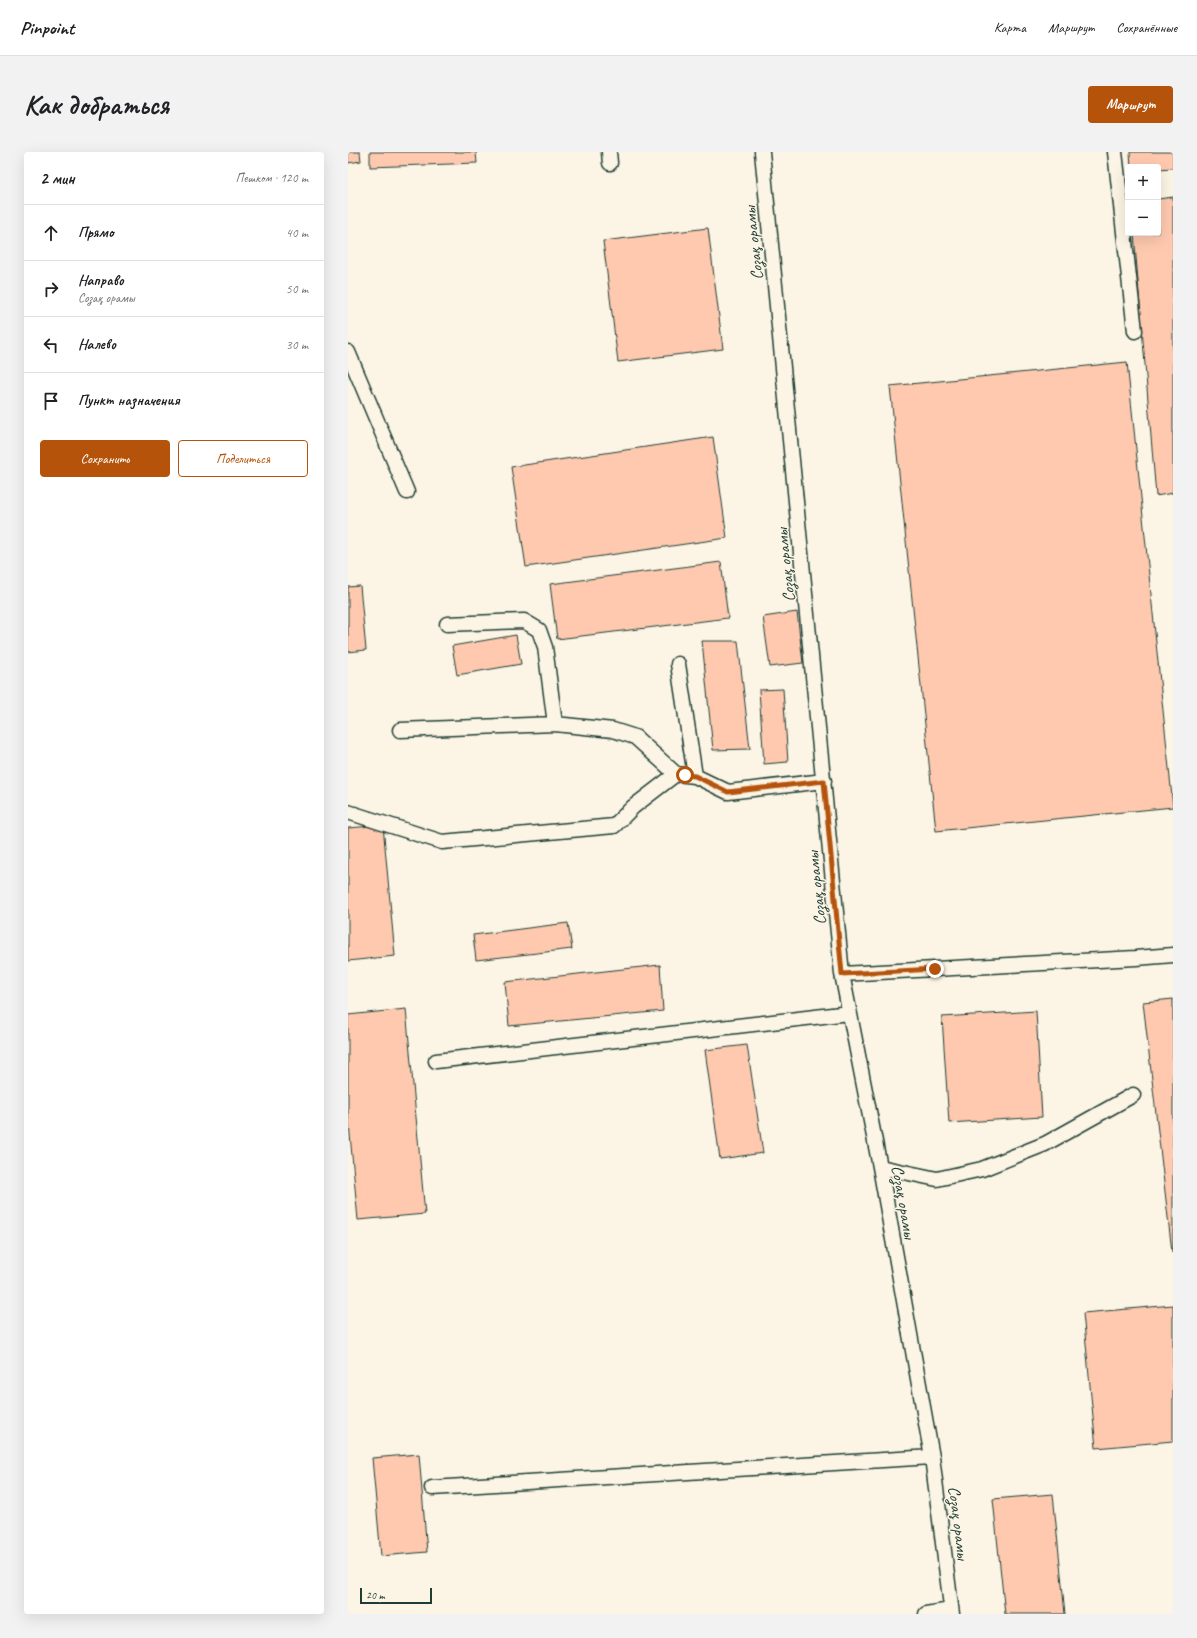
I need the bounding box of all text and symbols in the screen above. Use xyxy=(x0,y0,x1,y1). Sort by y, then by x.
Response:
text: Pinpoint xyxy=(20,16,74,40)
text: Карта xyxy=(994,19,1026,36)
text: Маршрут xyxy=(1048,19,1094,36)
text: Сохранённые xyxy=(1116,19,1177,36)
button: Маршрут xyxy=(1088,86,1173,123)
text: Как добраться xyxy=(24,87,169,122)
map controls xyxy=(1125,164,1161,236)
button: + xyxy=(1125,164,1161,200)
text: 2 мин xyxy=(40,168,75,189)
text: Пешком · 120 m xyxy=(235,170,308,186)
button: − xyxy=(1125,200,1161,236)
street label: Созақ орамы xyxy=(739,203,769,281)
icon: ahead xyxy=(40,222,62,244)
text: Прямо xyxy=(78,223,114,242)
text: 40 m xyxy=(286,225,308,241)
text: Направо xyxy=(78,271,124,290)
icon: right xyxy=(40,278,62,300)
text: 50 m xyxy=(286,281,308,297)
text: Созақ орамы xyxy=(78,290,135,306)
icon: left xyxy=(40,334,62,356)
text: Налево xyxy=(78,335,116,354)
text: 30 m xyxy=(286,337,308,353)
icon: arrive xyxy=(40,390,62,412)
text: Пункт назначения xyxy=(78,391,180,410)
button: Сохранить xyxy=(40,440,170,477)
button: Поделиться xyxy=(178,440,308,477)
street label: Созақ орамы xyxy=(771,525,801,603)
route start xyxy=(676,766,694,784)
street label: Созақ орамы xyxy=(802,848,832,926)
route end xyxy=(926,960,944,978)
street label: Созақ орамы xyxy=(886,1164,921,1243)
street label: Созақ орамы xyxy=(943,1485,974,1563)
scale bar xyxy=(360,1586,432,1605)
text: 20 m xyxy=(366,1588,385,1602)

